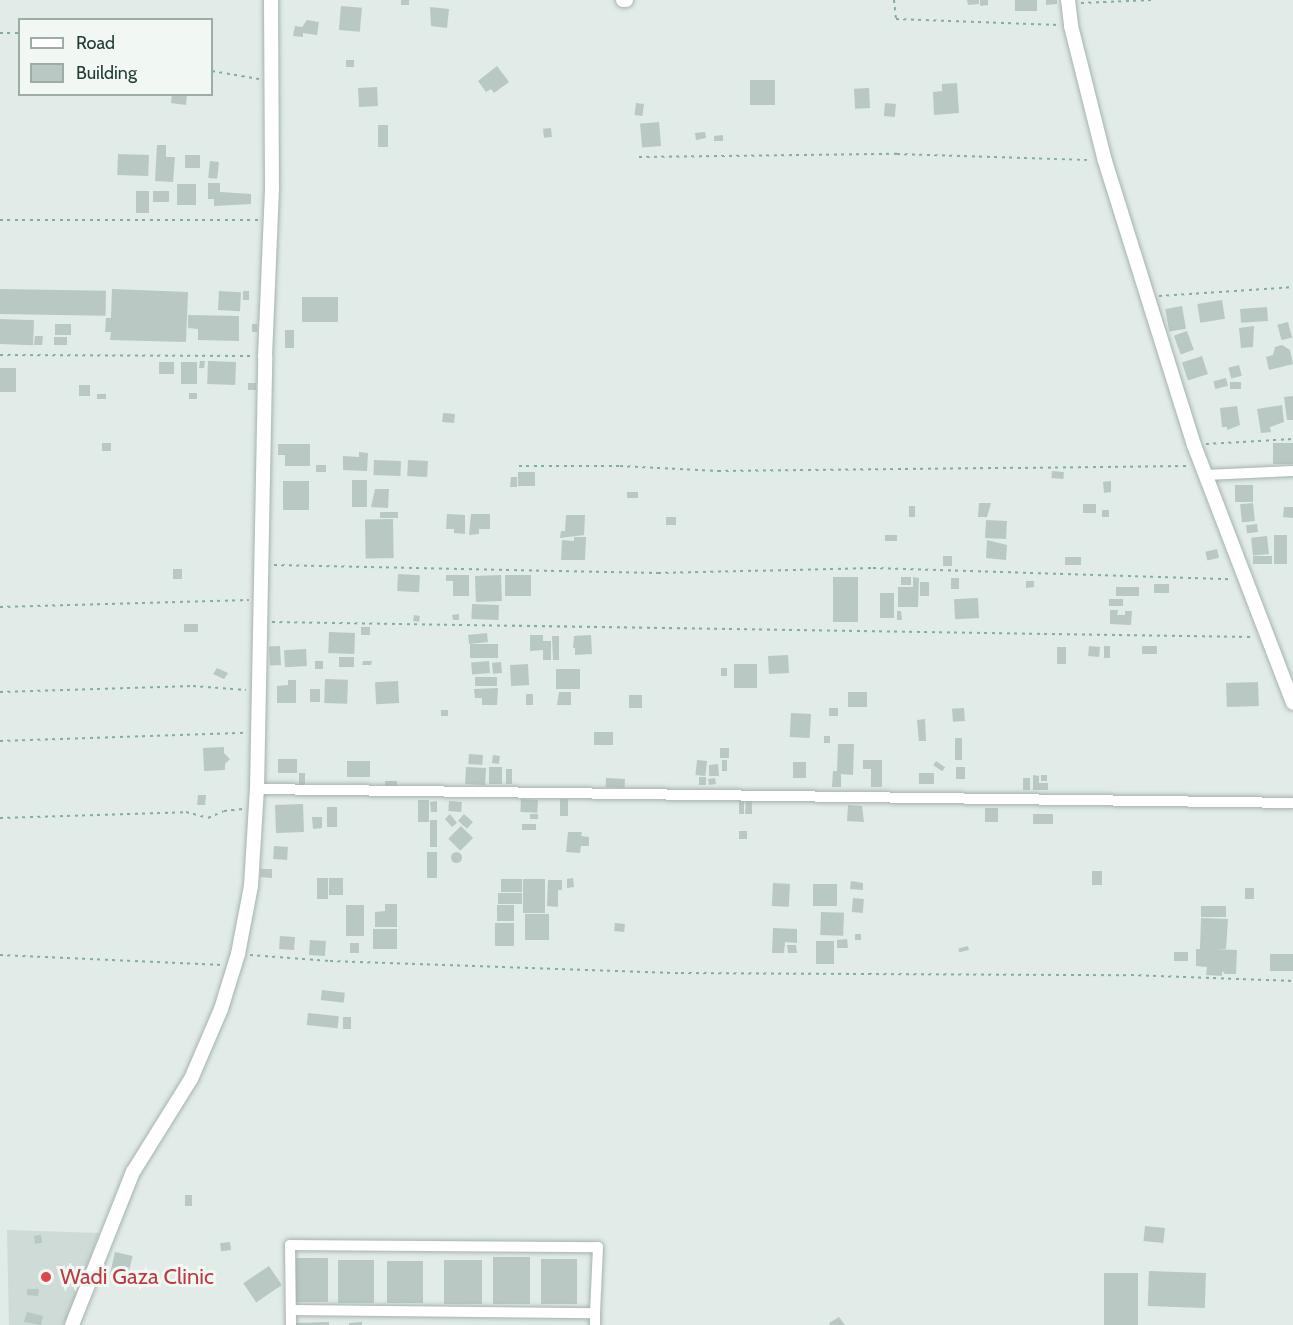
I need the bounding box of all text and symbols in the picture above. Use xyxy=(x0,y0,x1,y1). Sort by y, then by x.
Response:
legend xyxy=(18,18,213,96)
text: Road xyxy=(76,32,115,54)
text: Building xyxy=(76,62,137,84)
place label: Wadi Gaza Clinic xyxy=(60,1264,214,1290)
marker: Wadi Gaza Clinic xyxy=(37,1268,55,1286)

